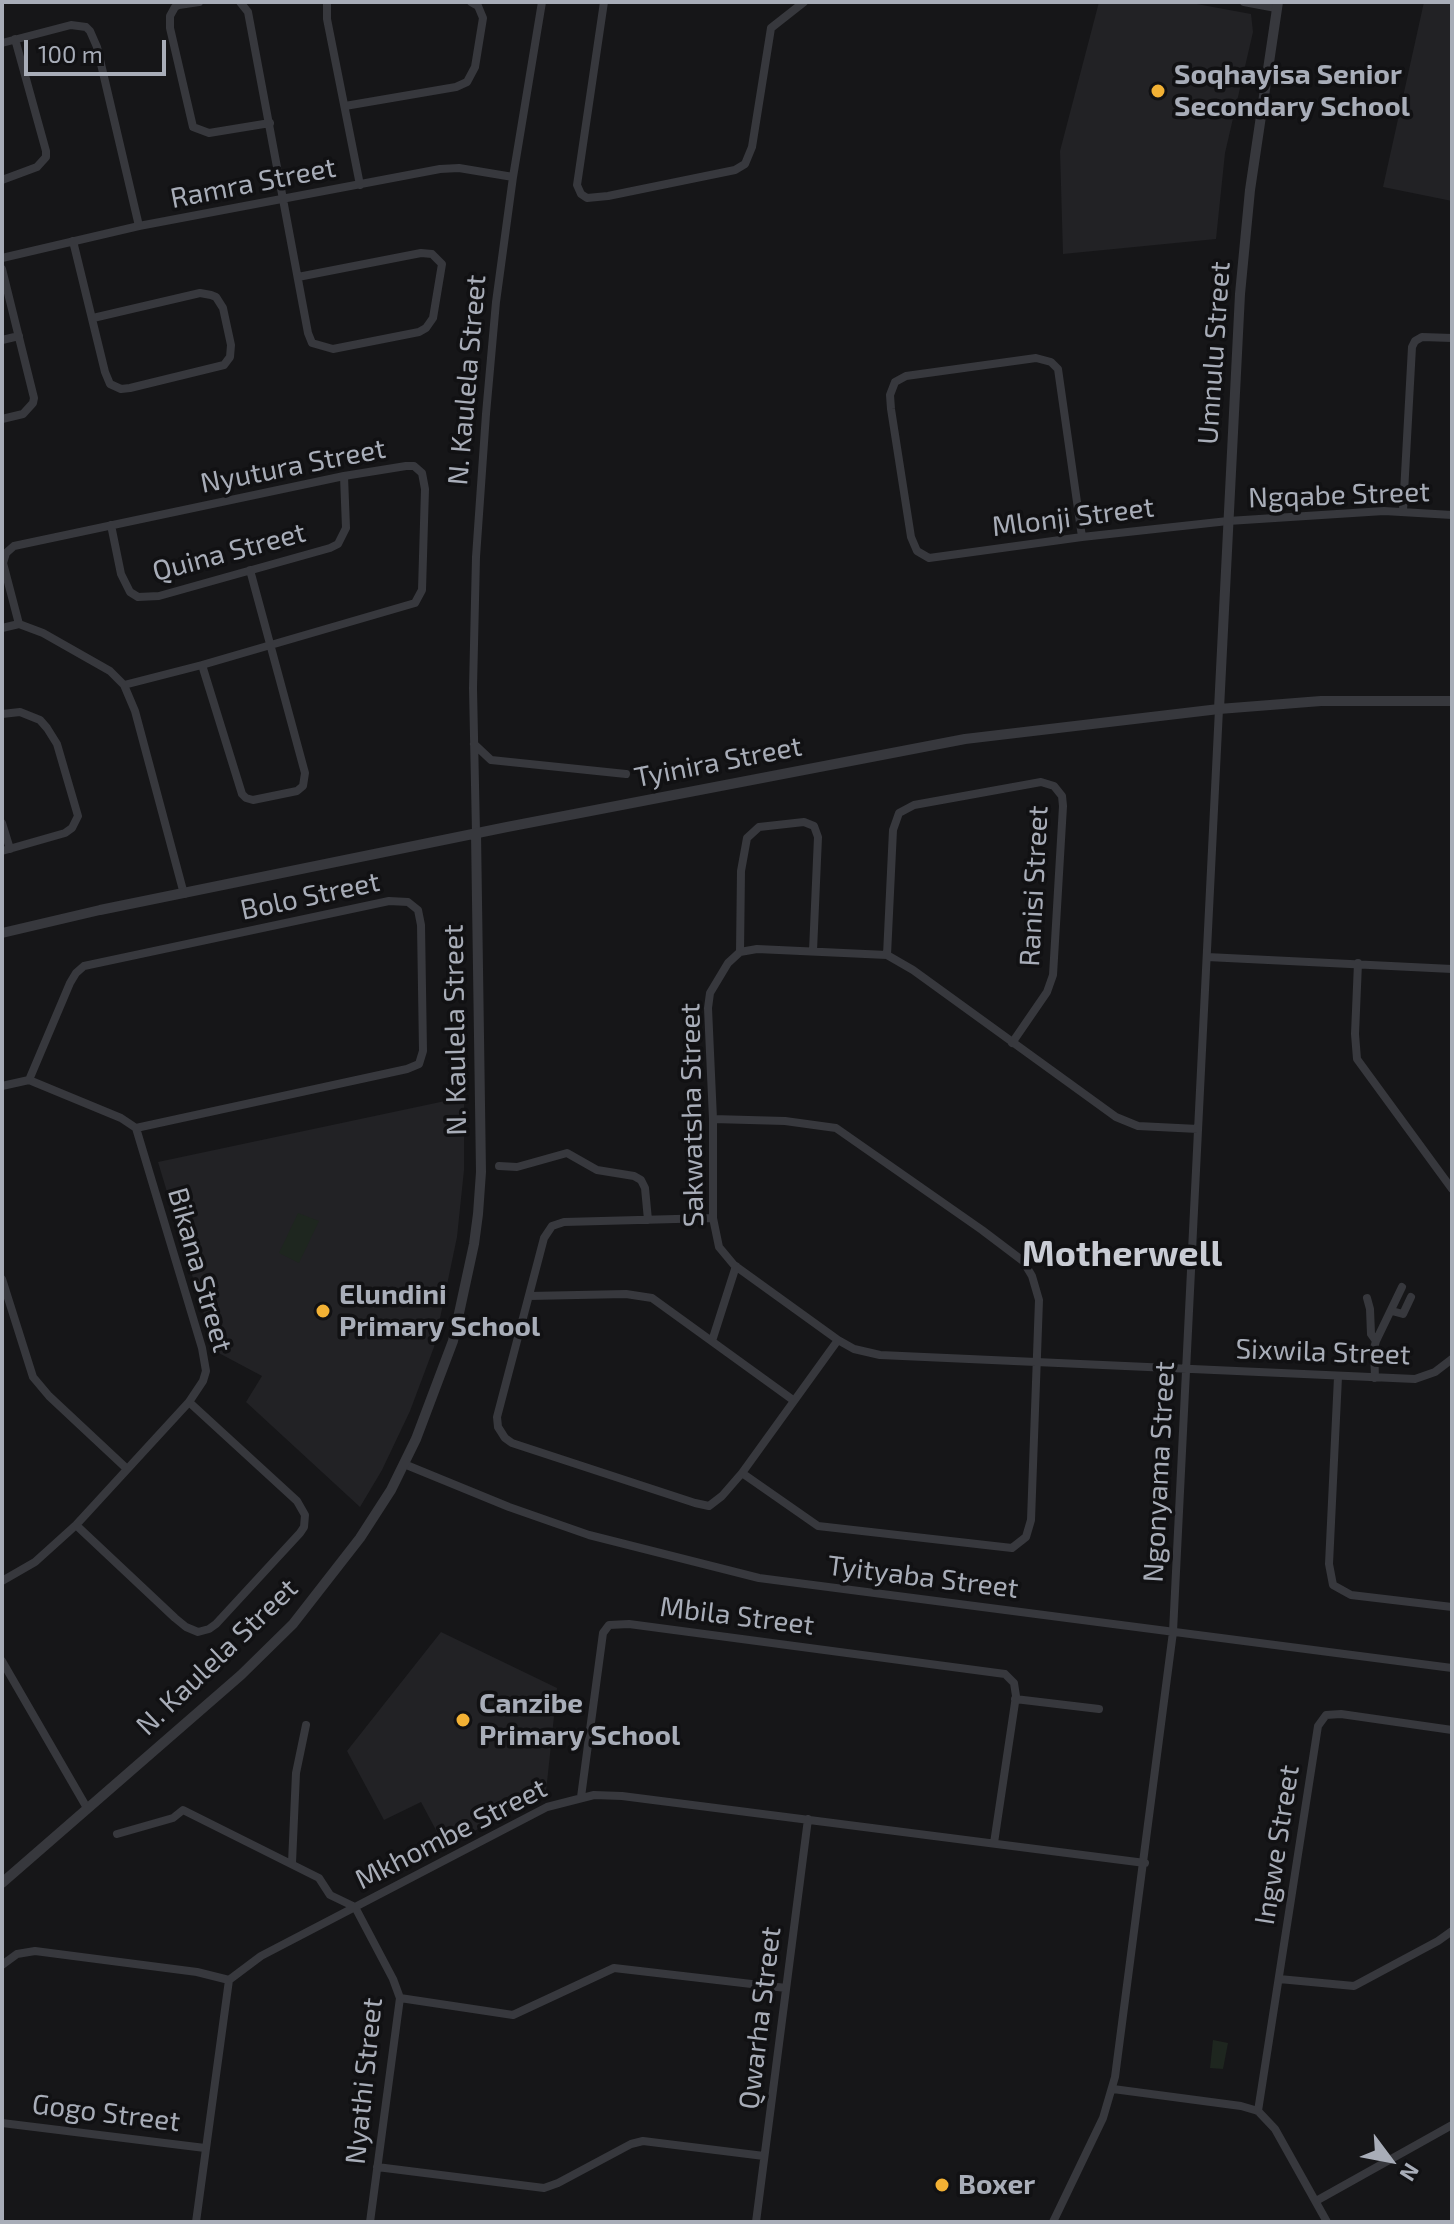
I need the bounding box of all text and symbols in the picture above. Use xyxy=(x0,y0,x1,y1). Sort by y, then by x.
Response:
scale bar xyxy=(28,24,170,74)
text: 100 m xyxy=(38,39,103,68)
place label: Soqhayisa Senior Secondary School xyxy=(1174,58,1410,124)
marker: Soqhayisa Senior Secondary School xyxy=(1149,82,1167,100)
street label: Ramra Street xyxy=(167,150,339,216)
street label: Umnulu Street xyxy=(1191,260,1237,446)
street label: N. Kaulela Street xyxy=(441,273,493,487)
street label: Nyutura Street xyxy=(198,432,388,500)
street label: Ngqabe Street xyxy=(1248,475,1430,515)
street label: Mlonji Street xyxy=(990,490,1156,544)
street label: Quina Street xyxy=(149,515,309,589)
street label: Tyinira Street xyxy=(631,729,805,795)
street label: Ranisi Street xyxy=(1013,805,1055,967)
street label: Bolo Street xyxy=(237,865,383,927)
street label: N. Kaulela Street xyxy=(436,924,474,1136)
street label: Sakwatsha Street xyxy=(673,1003,711,1227)
street label: Bikana Street xyxy=(160,1184,240,1356)
district label: Motherwell xyxy=(1022,1232,1222,1276)
place label: Elundini Primary School xyxy=(339,1278,540,1344)
marker: Elundini Primary School xyxy=(314,1302,332,1320)
street label: Sixwila Street xyxy=(1235,1332,1411,1372)
street label: Ngonyama Street xyxy=(1136,1361,1182,1583)
street label: Tyityaba Street xyxy=(826,1549,1020,1605)
street label: N. Kaulela Street xyxy=(129,1571,305,1743)
street label: Mbila Street xyxy=(658,1590,816,1642)
place label: Canzibe Primary School xyxy=(479,1687,680,1753)
marker: Canzibe Primary School xyxy=(454,1711,472,1729)
street label: Ingwe Street xyxy=(1248,1763,1306,1927)
street label: Mkhombe Street xyxy=(350,1771,552,1897)
street label: Qwarha Street xyxy=(732,1925,788,2111)
street label: Nyathi Street xyxy=(339,1996,389,2166)
street label: Gogo Street xyxy=(30,2087,182,2139)
north arrow xyxy=(1350,2120,1430,2200)
text: N xyxy=(1395,2159,1426,2186)
place label: Boxer xyxy=(958,2168,1035,2202)
marker: Boxer xyxy=(933,2176,951,2194)

